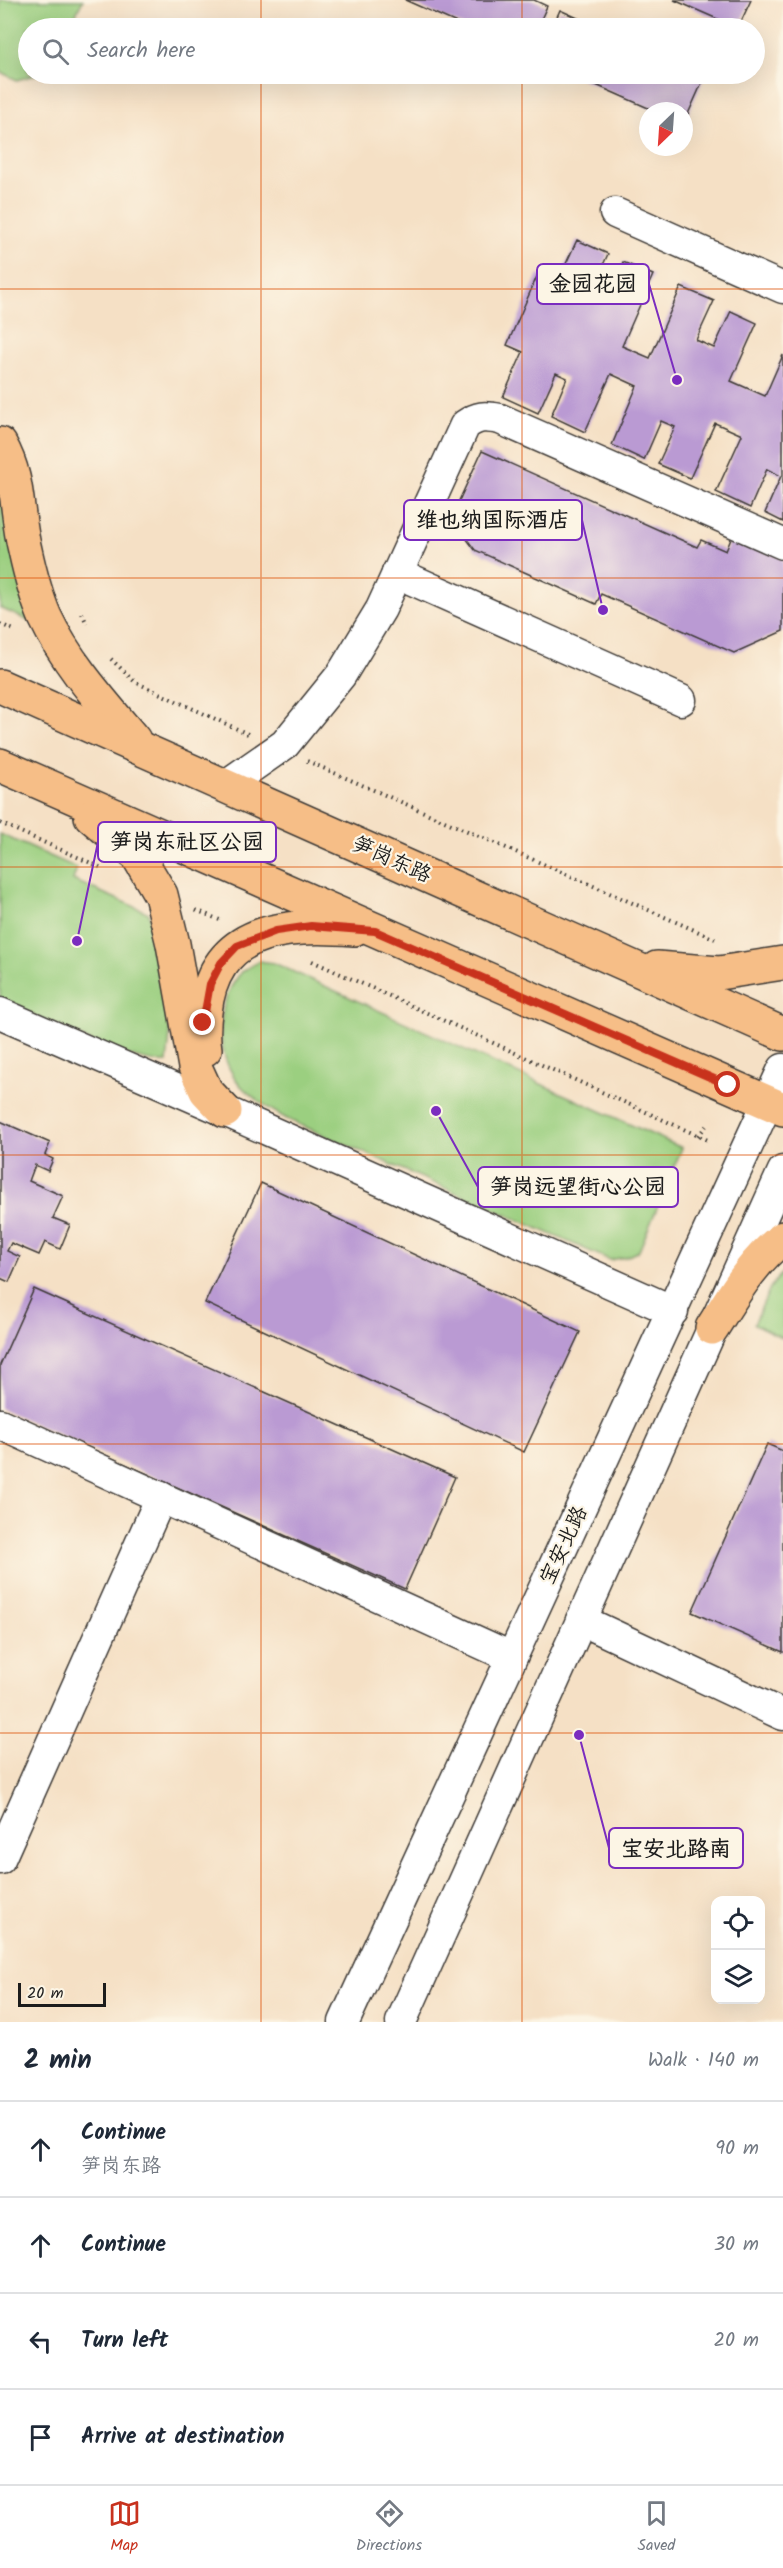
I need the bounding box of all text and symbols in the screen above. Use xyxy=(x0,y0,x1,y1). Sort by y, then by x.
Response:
search box xyxy=(18,18,765,84)
text: Search here xyxy=(87,34,195,69)
icon: search xyxy=(39,35,72,68)
north arrow xyxy=(639,102,693,156)
callout: 金园花园 xyxy=(537,264,649,304)
text: 金园花园 xyxy=(549,268,637,303)
callout: 维也纳国际酒店 xyxy=(404,500,582,540)
text: 维也纳国际酒店 xyxy=(416,504,570,539)
callout: 笋岗东社区公园 xyxy=(98,822,276,862)
text: 笋岗东社区公园 xyxy=(110,826,264,861)
street label: 笋岗东路 xyxy=(346,828,436,893)
route end xyxy=(189,1009,215,1035)
route start xyxy=(714,1071,740,1097)
callout: 笋岗远望街心公园 xyxy=(478,1167,678,1207)
text: 笋岗远望街心公园 xyxy=(490,1171,666,1206)
street label: 宝安北路 xyxy=(532,1501,597,1591)
callout: 宝安北路南 xyxy=(609,1828,743,1868)
text: 宝安北路南 xyxy=(621,1833,731,1868)
map controls xyxy=(711,1896,765,2004)
button: locate xyxy=(711,1896,765,1950)
button: layers xyxy=(711,1950,765,2004)
scale bar xyxy=(18,1980,106,2008)
text: 20 m xyxy=(27,1981,63,2006)
text: 2 min xyxy=(24,2040,92,2082)
text: Walk · 140 m xyxy=(648,2045,759,2077)
text: Continue xyxy=(81,2116,166,2151)
icon: ahead xyxy=(24,2133,57,2166)
text: 90 m xyxy=(715,2133,759,2165)
text: 笋岗东路 xyxy=(81,2151,161,2183)
text: Continue xyxy=(81,2228,166,2263)
icon: ahead xyxy=(24,2229,57,2262)
text: 30 m xyxy=(714,2229,759,2261)
text: Turn left xyxy=(81,2324,168,2359)
icon: left xyxy=(24,2325,57,2358)
text: 20 m xyxy=(713,2325,759,2357)
text: Arrive at destination xyxy=(81,2420,284,2455)
icon: arrive xyxy=(24,2421,57,2454)
tab: Map xyxy=(108,2497,141,2558)
tab: Directions xyxy=(356,2497,422,2558)
tab: Saved xyxy=(637,2497,675,2558)

